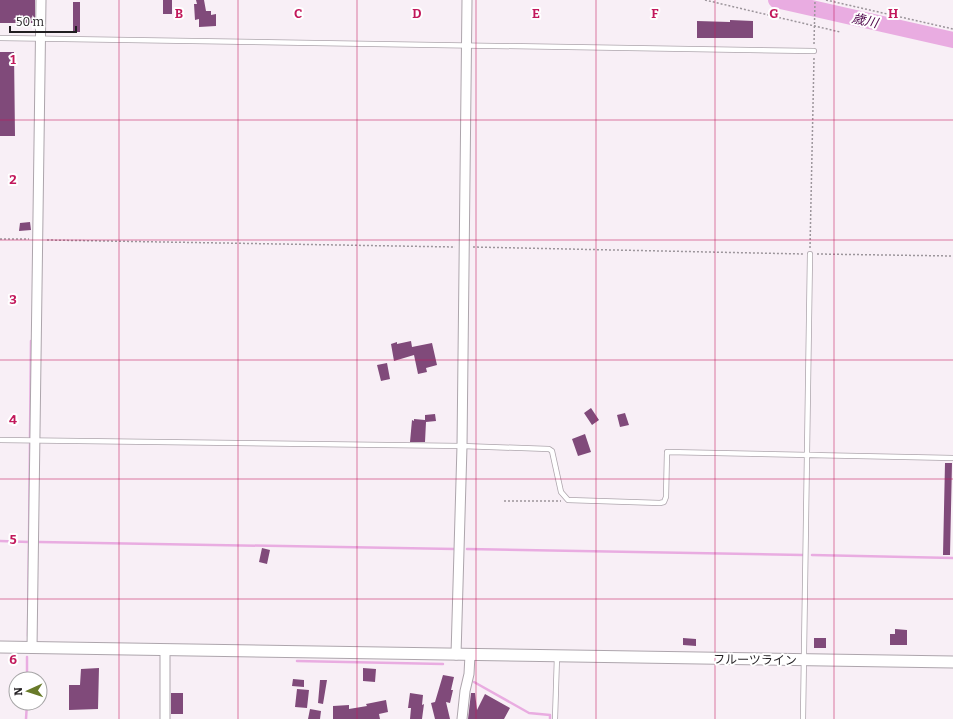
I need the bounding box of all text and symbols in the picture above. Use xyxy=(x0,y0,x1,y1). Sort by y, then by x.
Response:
text: B xyxy=(175,6,183,21)
text: C xyxy=(294,6,302,21)
text: D xyxy=(412,6,422,21)
text: E xyxy=(532,6,540,21)
text: F xyxy=(651,6,659,21)
text: G xyxy=(769,6,779,21)
text: H xyxy=(888,6,898,21)
scale bar xyxy=(10,8,76,34)
water label: 歳川 xyxy=(851,10,881,31)
text: 50 m xyxy=(16,15,45,29)
text: 1 xyxy=(10,52,16,67)
text: 2 xyxy=(9,172,17,187)
text: 3 xyxy=(9,292,17,307)
text: 4 xyxy=(9,412,17,427)
text: 5 xyxy=(9,532,17,547)
text: 6 xyxy=(9,652,17,667)
street label: フルーツライン xyxy=(713,652,797,668)
north arrow xyxy=(8,671,48,711)
text: N xyxy=(12,686,25,696)

